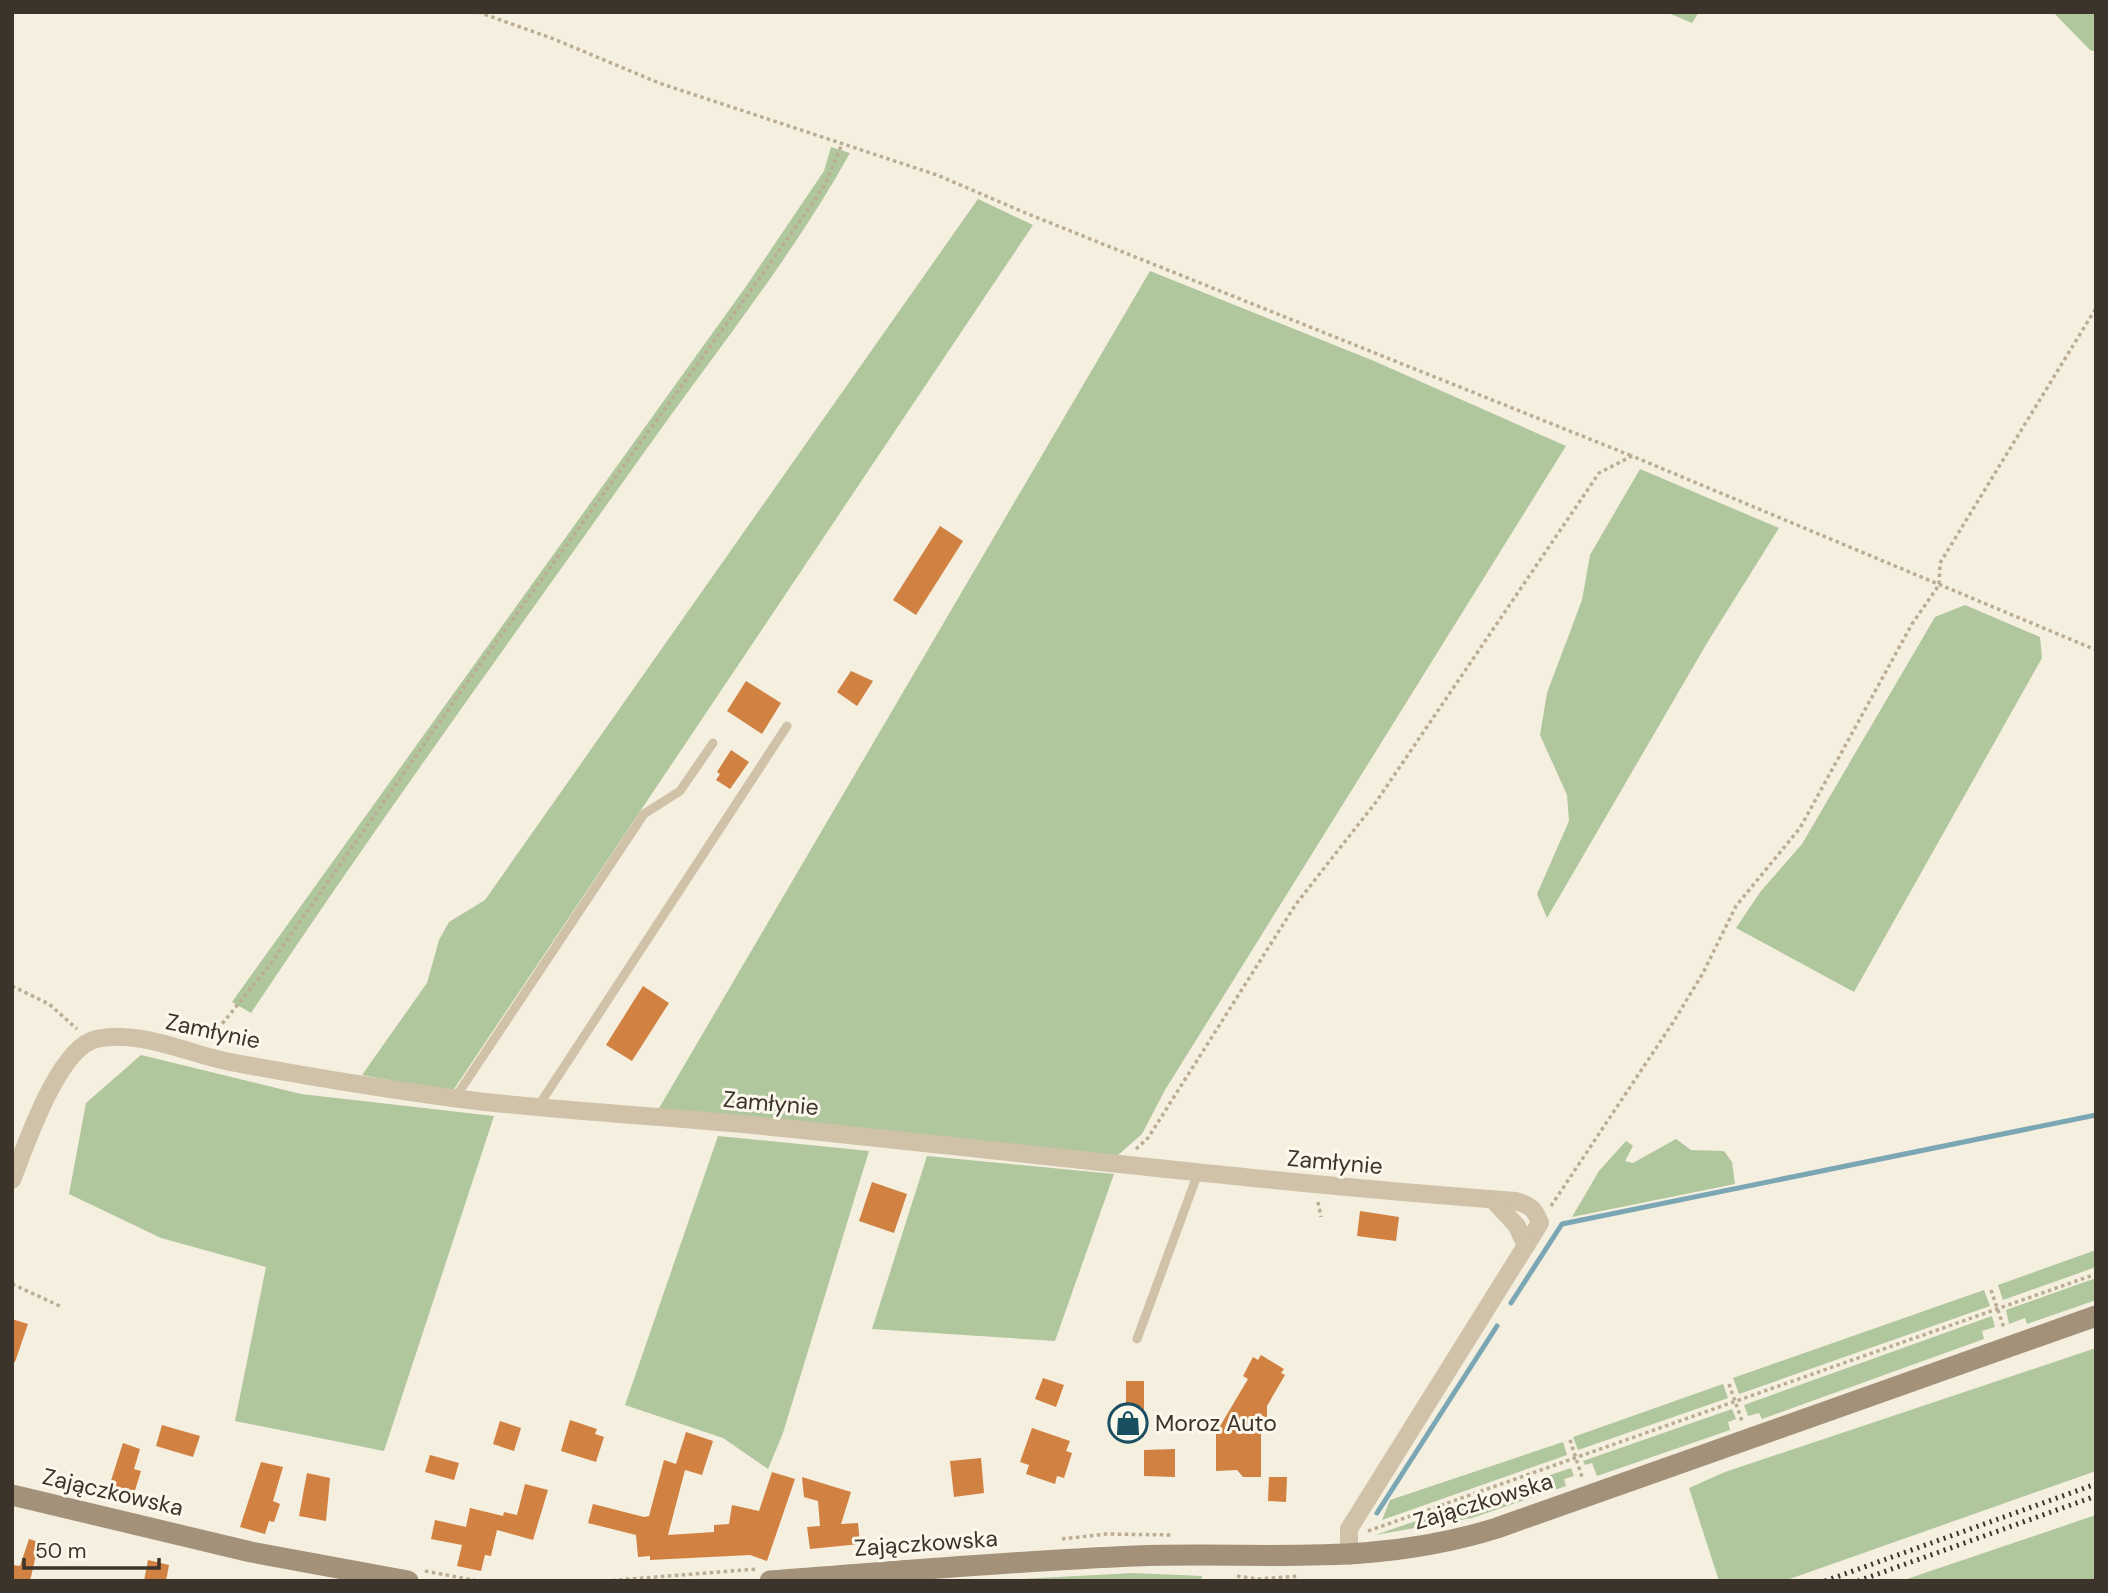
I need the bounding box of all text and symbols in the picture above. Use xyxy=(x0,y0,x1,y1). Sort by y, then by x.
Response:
street label: Zamłynie xyxy=(163,1006,263,1056)
street label: Zamłynie xyxy=(722,1084,820,1122)
street label: Zamłynie xyxy=(1286,1143,1384,1181)
shop icon: Moroz Auto xyxy=(1107,1402,1149,1444)
place label: Moroz Auto xyxy=(1155,1408,1277,1438)
street label: Zajączkowska xyxy=(40,1461,186,1523)
street label: Zajączkowska xyxy=(1410,1466,1556,1536)
street label: Zajączkowska xyxy=(853,1523,999,1563)
scale bar xyxy=(24,1526,159,1570)
text: 50 m xyxy=(35,1537,86,1565)

